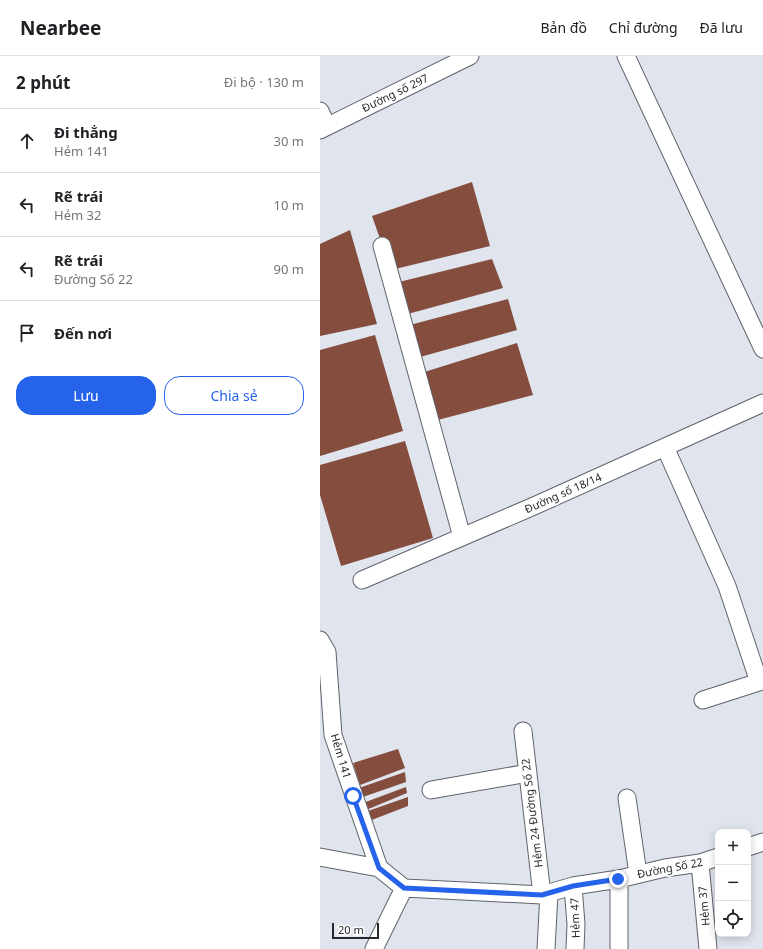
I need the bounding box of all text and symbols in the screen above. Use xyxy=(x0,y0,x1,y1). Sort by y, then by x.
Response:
text: Nearbee xyxy=(20,15,101,41)
text: Bản đồ xyxy=(541,18,587,37)
text: Chỉ đường xyxy=(609,18,678,37)
text: Đã lưu xyxy=(700,18,743,37)
street label: Đường số 297 xyxy=(359,70,431,115)
text: 2 phút xyxy=(16,71,70,94)
text: Đi bộ · 130 m xyxy=(224,73,304,91)
text: Đi thẳng xyxy=(54,122,118,142)
icon: ahead xyxy=(16,130,38,152)
text: 30 m xyxy=(274,132,304,150)
text: Hẻm 141 xyxy=(54,142,109,160)
text: Rẽ trái xyxy=(54,186,103,206)
icon: left xyxy=(16,194,38,216)
text: 10 m xyxy=(274,196,304,214)
text: Hẻm 32 xyxy=(54,206,101,224)
text: Rẽ trái xyxy=(54,250,103,270)
icon: left xyxy=(16,258,38,280)
text: 90 m xyxy=(274,260,304,278)
text: Đường Số 22 xyxy=(54,270,133,288)
icon: arrive xyxy=(16,322,38,344)
text: Đến nơi xyxy=(54,323,112,343)
button: Lưu xyxy=(16,376,156,415)
button: Chia sẻ xyxy=(164,376,304,415)
street label: Đường số 18/14 xyxy=(522,469,604,516)
street label: Hẻm 141 xyxy=(328,731,355,780)
street label: Hẻm 24 Đường Số 22 xyxy=(517,758,546,868)
route start xyxy=(344,787,362,805)
map controls xyxy=(715,829,751,937)
button: + xyxy=(715,829,751,865)
street label: Đường Số 22 xyxy=(636,854,704,881)
button: − xyxy=(715,865,751,901)
route end xyxy=(609,870,627,888)
street label: Hẻm 37 xyxy=(694,885,713,927)
street label: Hẻm 47 xyxy=(566,898,583,938)
button: locate xyxy=(715,901,751,937)
scale bar xyxy=(332,921,379,940)
text: 20 m xyxy=(338,922,364,937)

